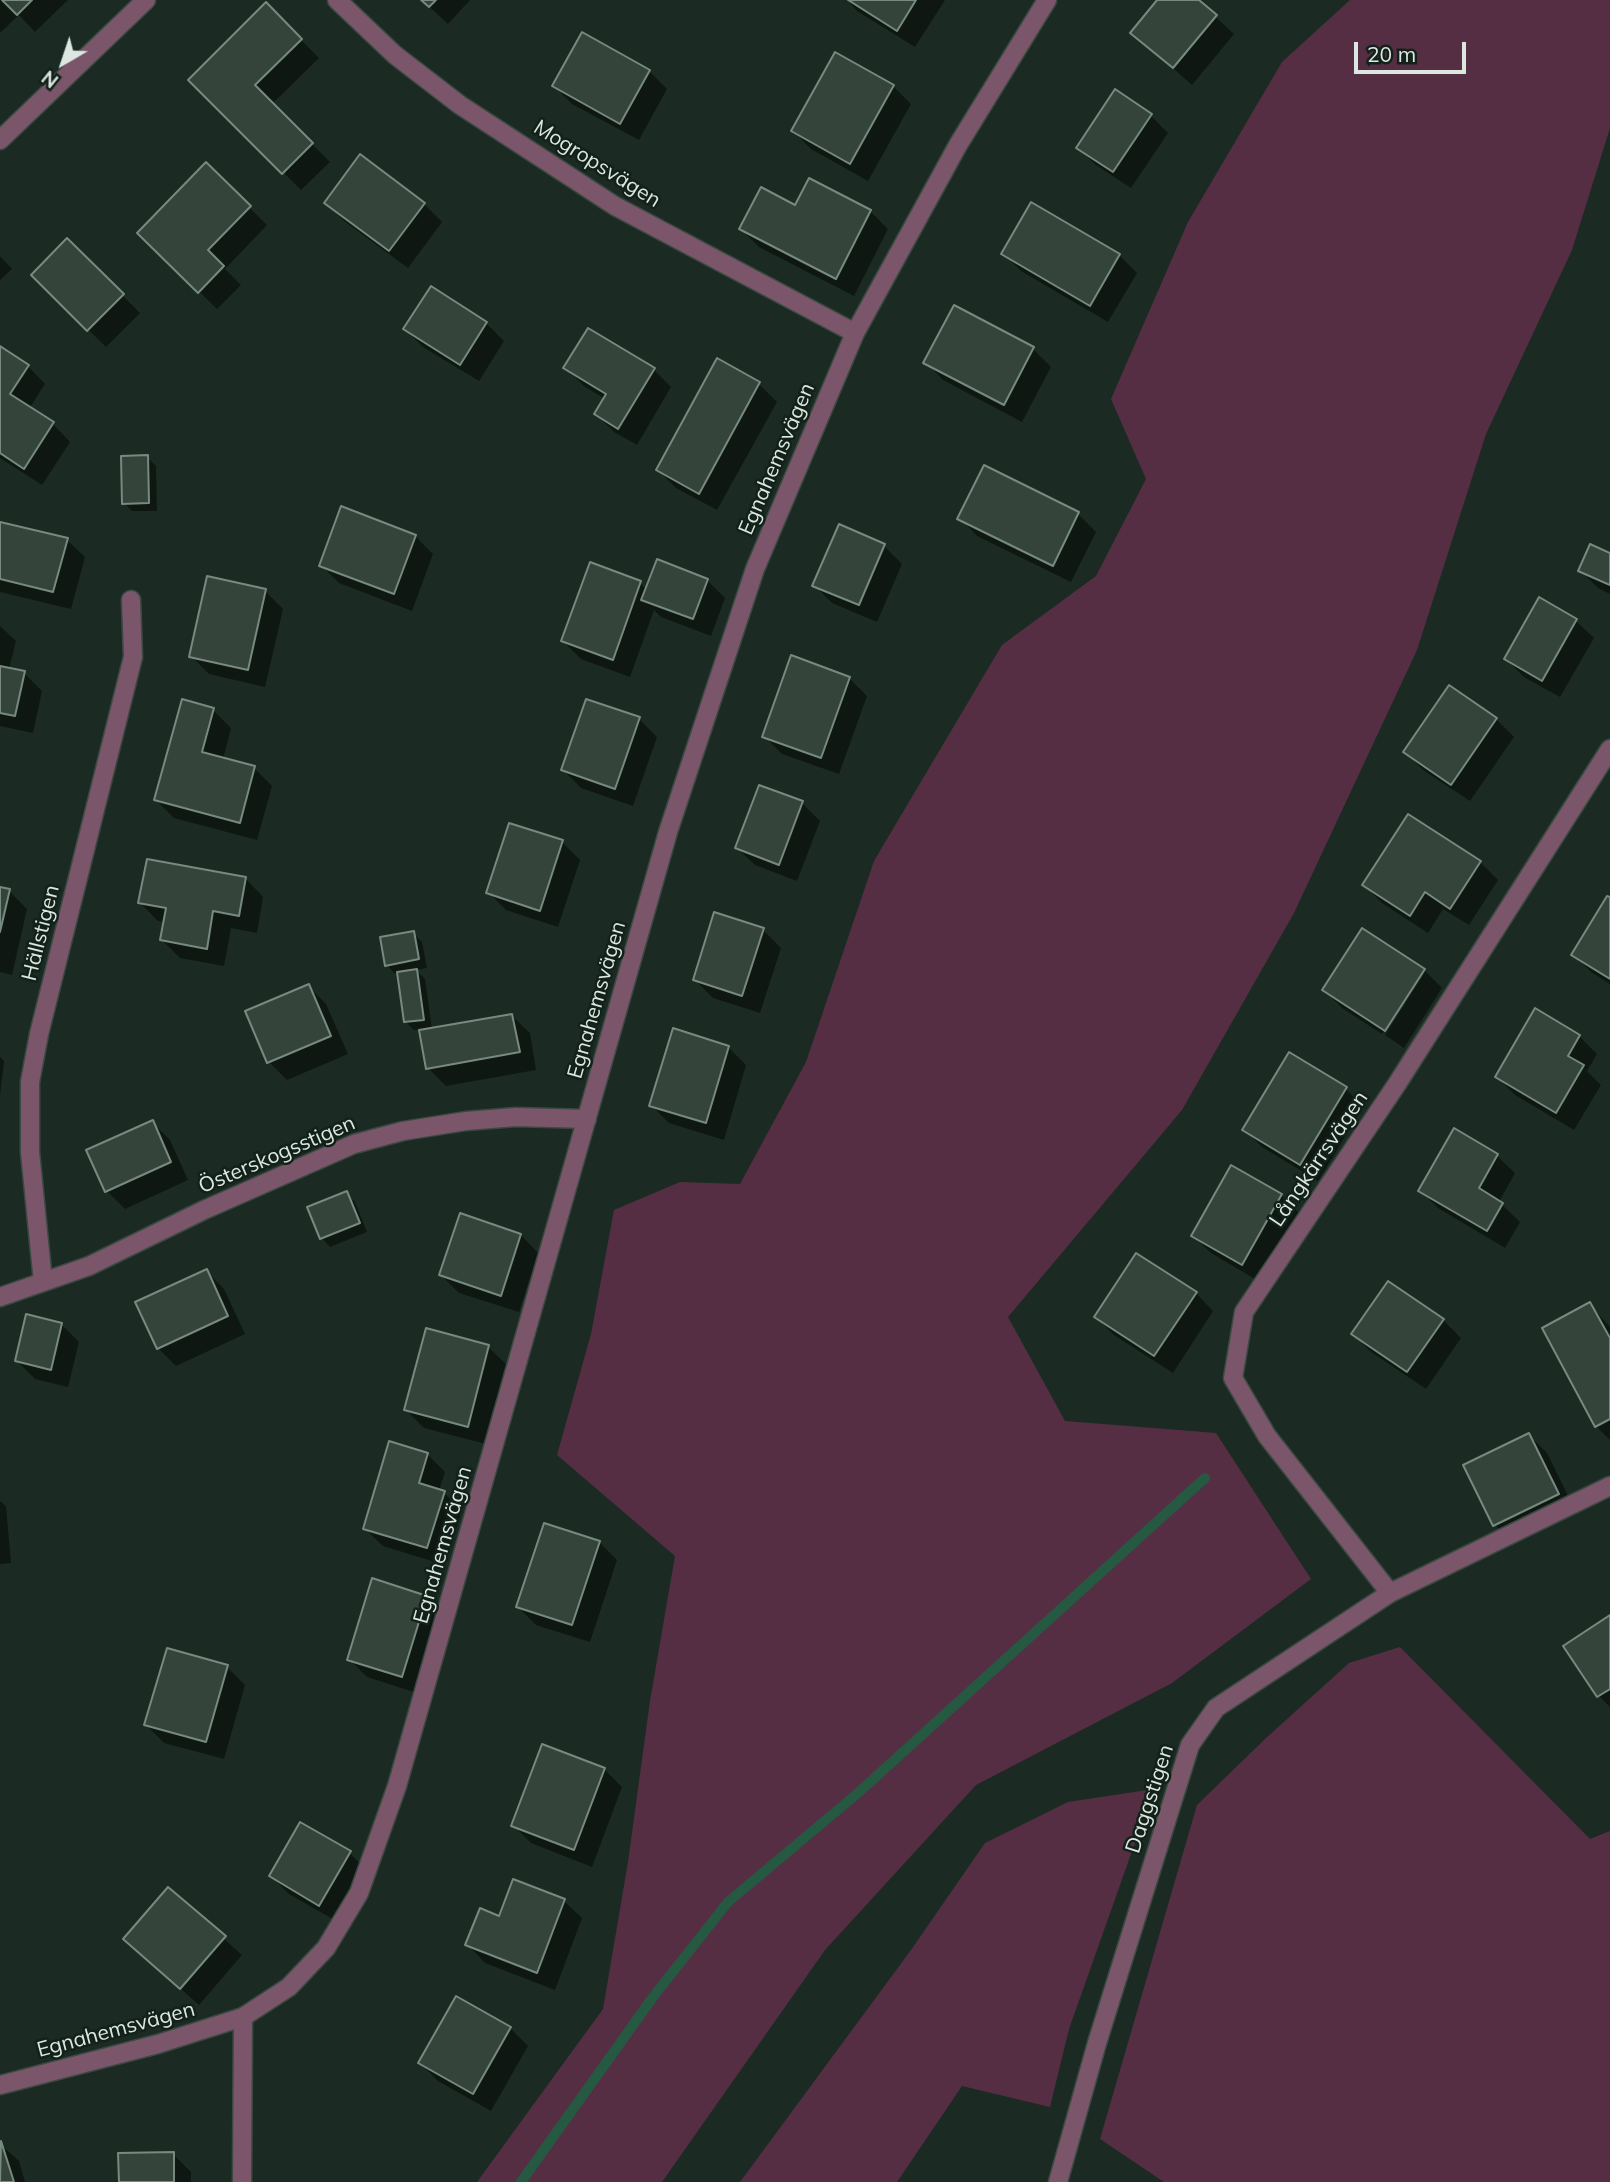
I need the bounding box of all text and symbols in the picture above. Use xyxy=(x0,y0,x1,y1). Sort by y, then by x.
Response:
north arrow xyxy=(28,28,98,98)
scale bar xyxy=(1358,28,1470,72)
text: 20 m xyxy=(1367,41,1416,67)
text: N xyxy=(37,65,63,93)
street label: Mogropsvägen xyxy=(529,115,665,213)
street label: Egnahemsvägen xyxy=(734,379,820,539)
street label: Hällstigen xyxy=(17,883,65,983)
street label: Egnahemsvägen xyxy=(563,918,631,1082)
street label: Långkärrsvägen xyxy=(1264,1086,1374,1232)
street label: Österskogsstigen xyxy=(195,1111,359,1199)
street label: Egnahemsvägen xyxy=(409,1463,477,1627)
street label: Daggstigen xyxy=(1121,1742,1179,1856)
street label: Egnahemsvägen xyxy=(34,1997,198,2063)

